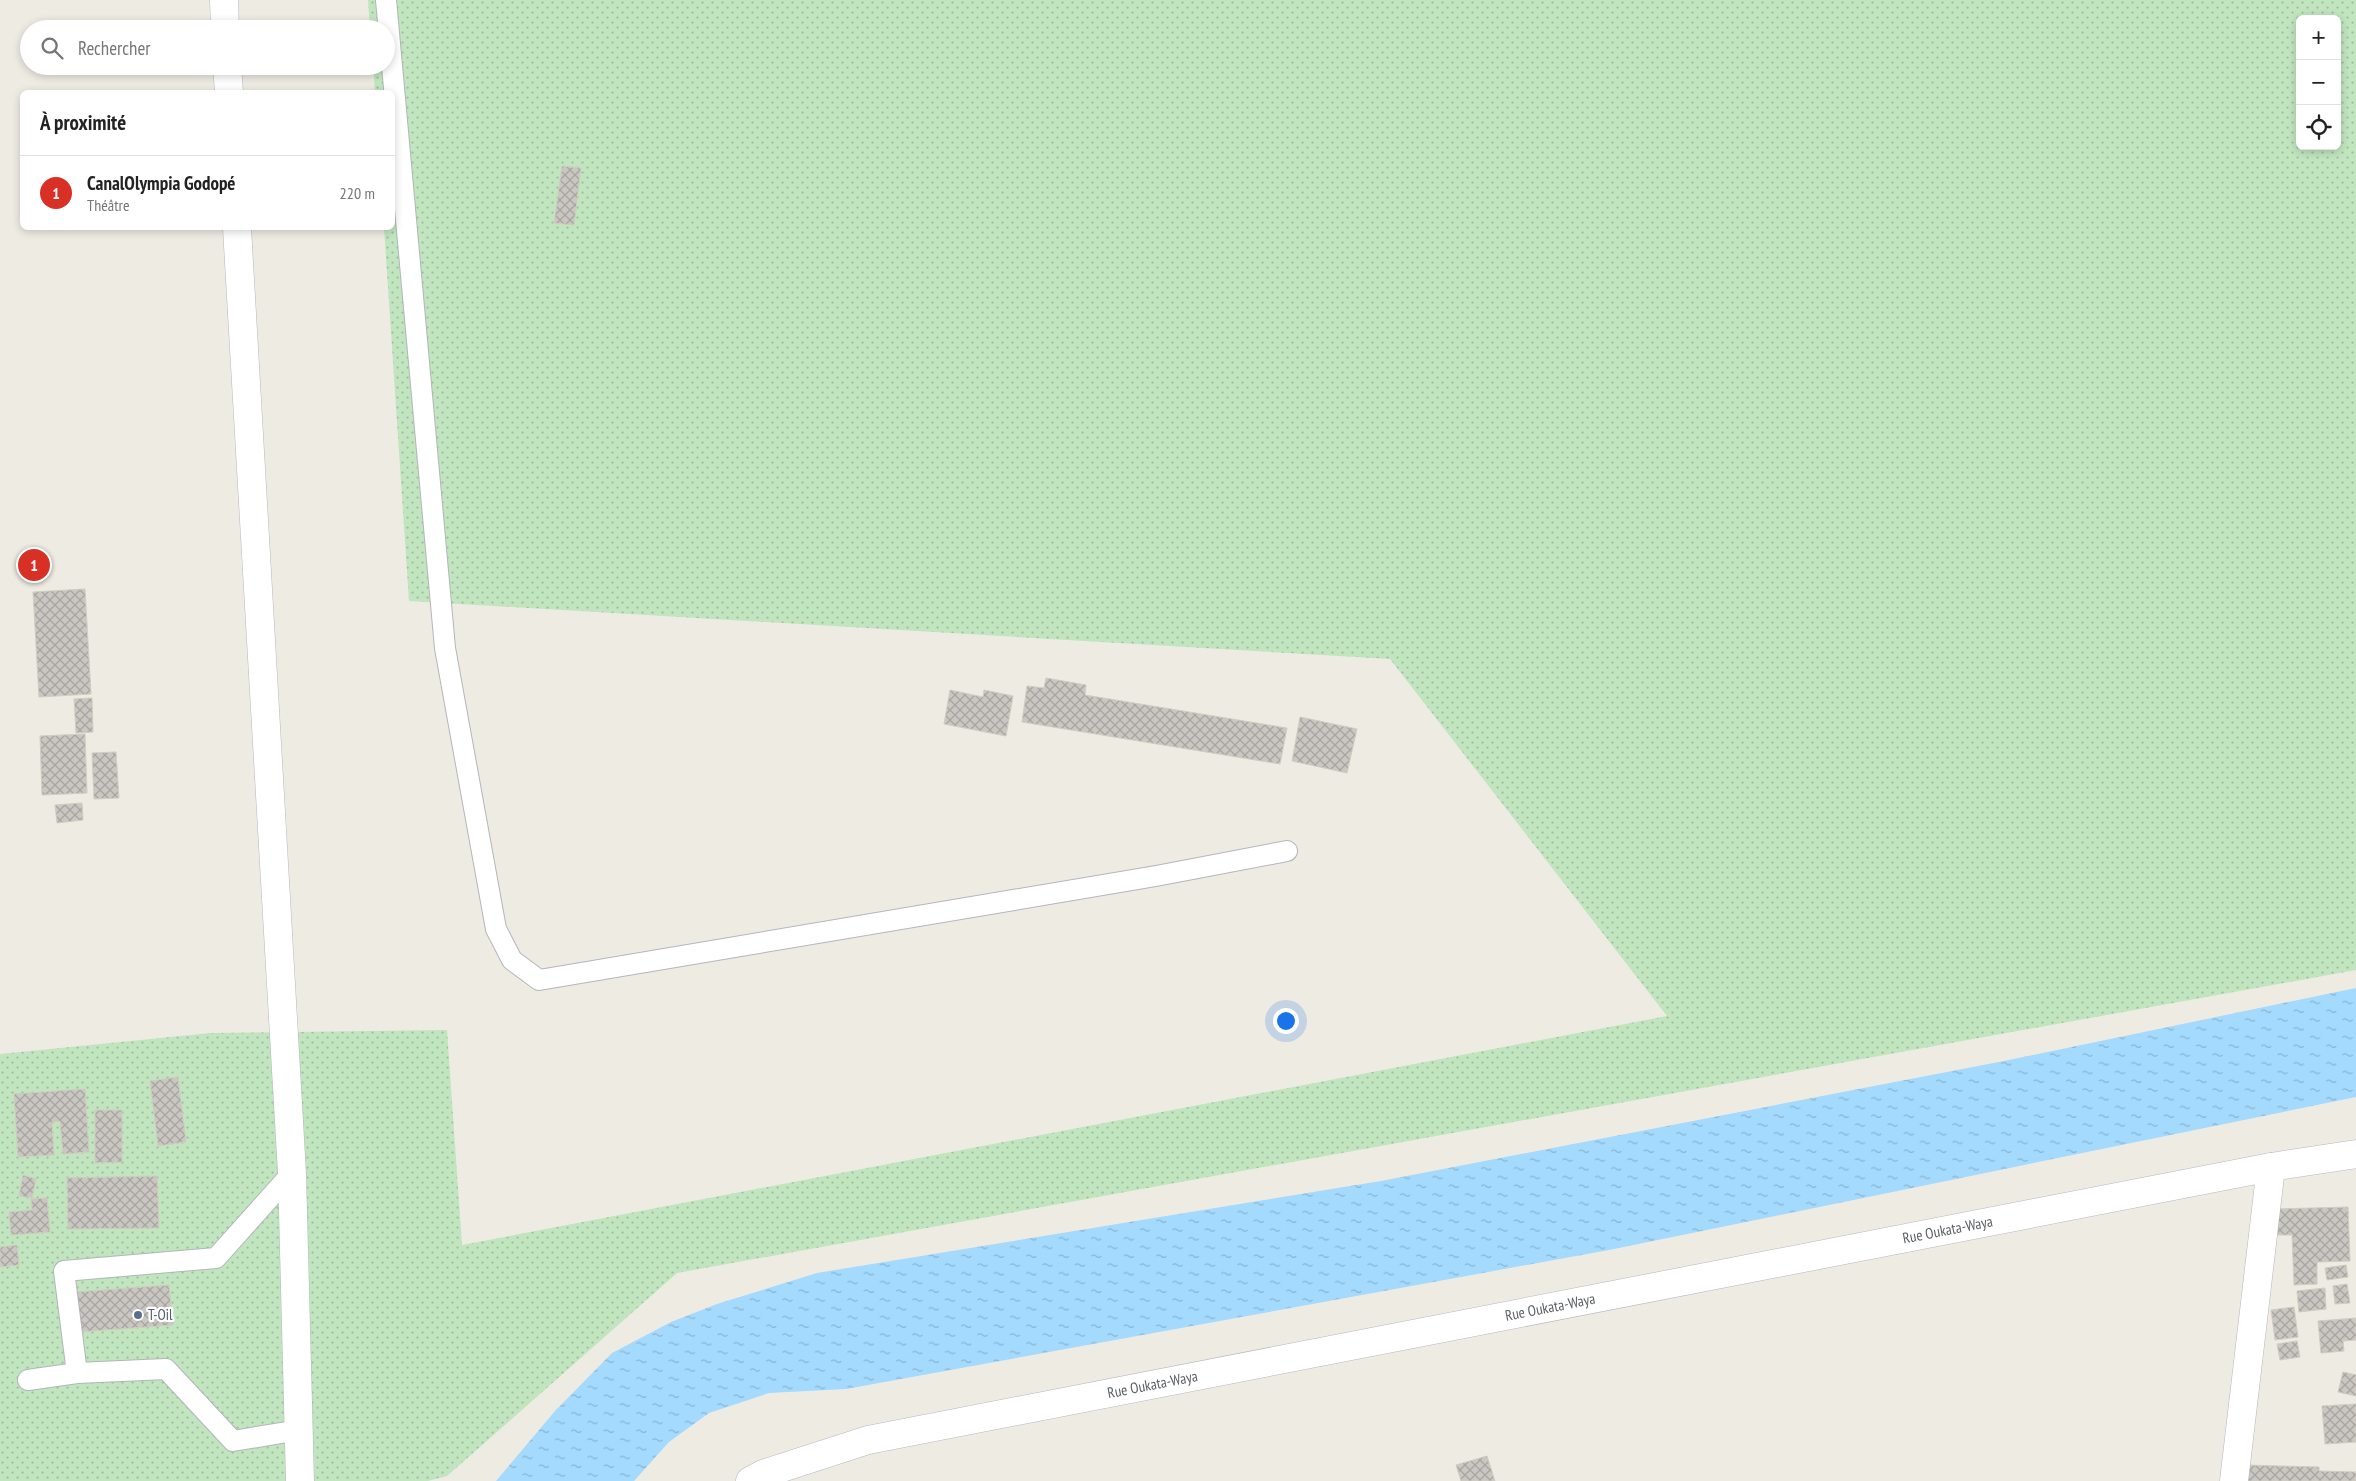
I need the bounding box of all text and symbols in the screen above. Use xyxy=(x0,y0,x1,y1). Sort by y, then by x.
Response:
map controls xyxy=(2296,15,2341,150)
button: + xyxy=(2296,15,2341,60)
search box xyxy=(20,20,395,75)
icon: search xyxy=(38,34,66,62)
text: Rechercher xyxy=(78,36,150,60)
button: − xyxy=(2296,60,2341,105)
button: locate xyxy=(2296,105,2341,150)
text: À proximité xyxy=(40,109,126,136)
text: CanalOlympia Godopé xyxy=(87,171,236,195)
text: 1 xyxy=(52,183,60,203)
text: 220 m xyxy=(340,183,375,203)
text: Théâtre xyxy=(87,195,130,215)
pin: 1 xyxy=(18,546,50,584)
your location xyxy=(1273,1008,1299,1034)
street label: Rue Oukata-Waya xyxy=(1901,1211,1994,1247)
street label: Rue Oukata-Waya xyxy=(1503,1289,1597,1325)
place label: T-Oil xyxy=(148,1305,173,1324)
marker: T-Oil xyxy=(132,1309,144,1321)
street label: Rue Oukata-Waya xyxy=(1106,1366,1199,1402)

